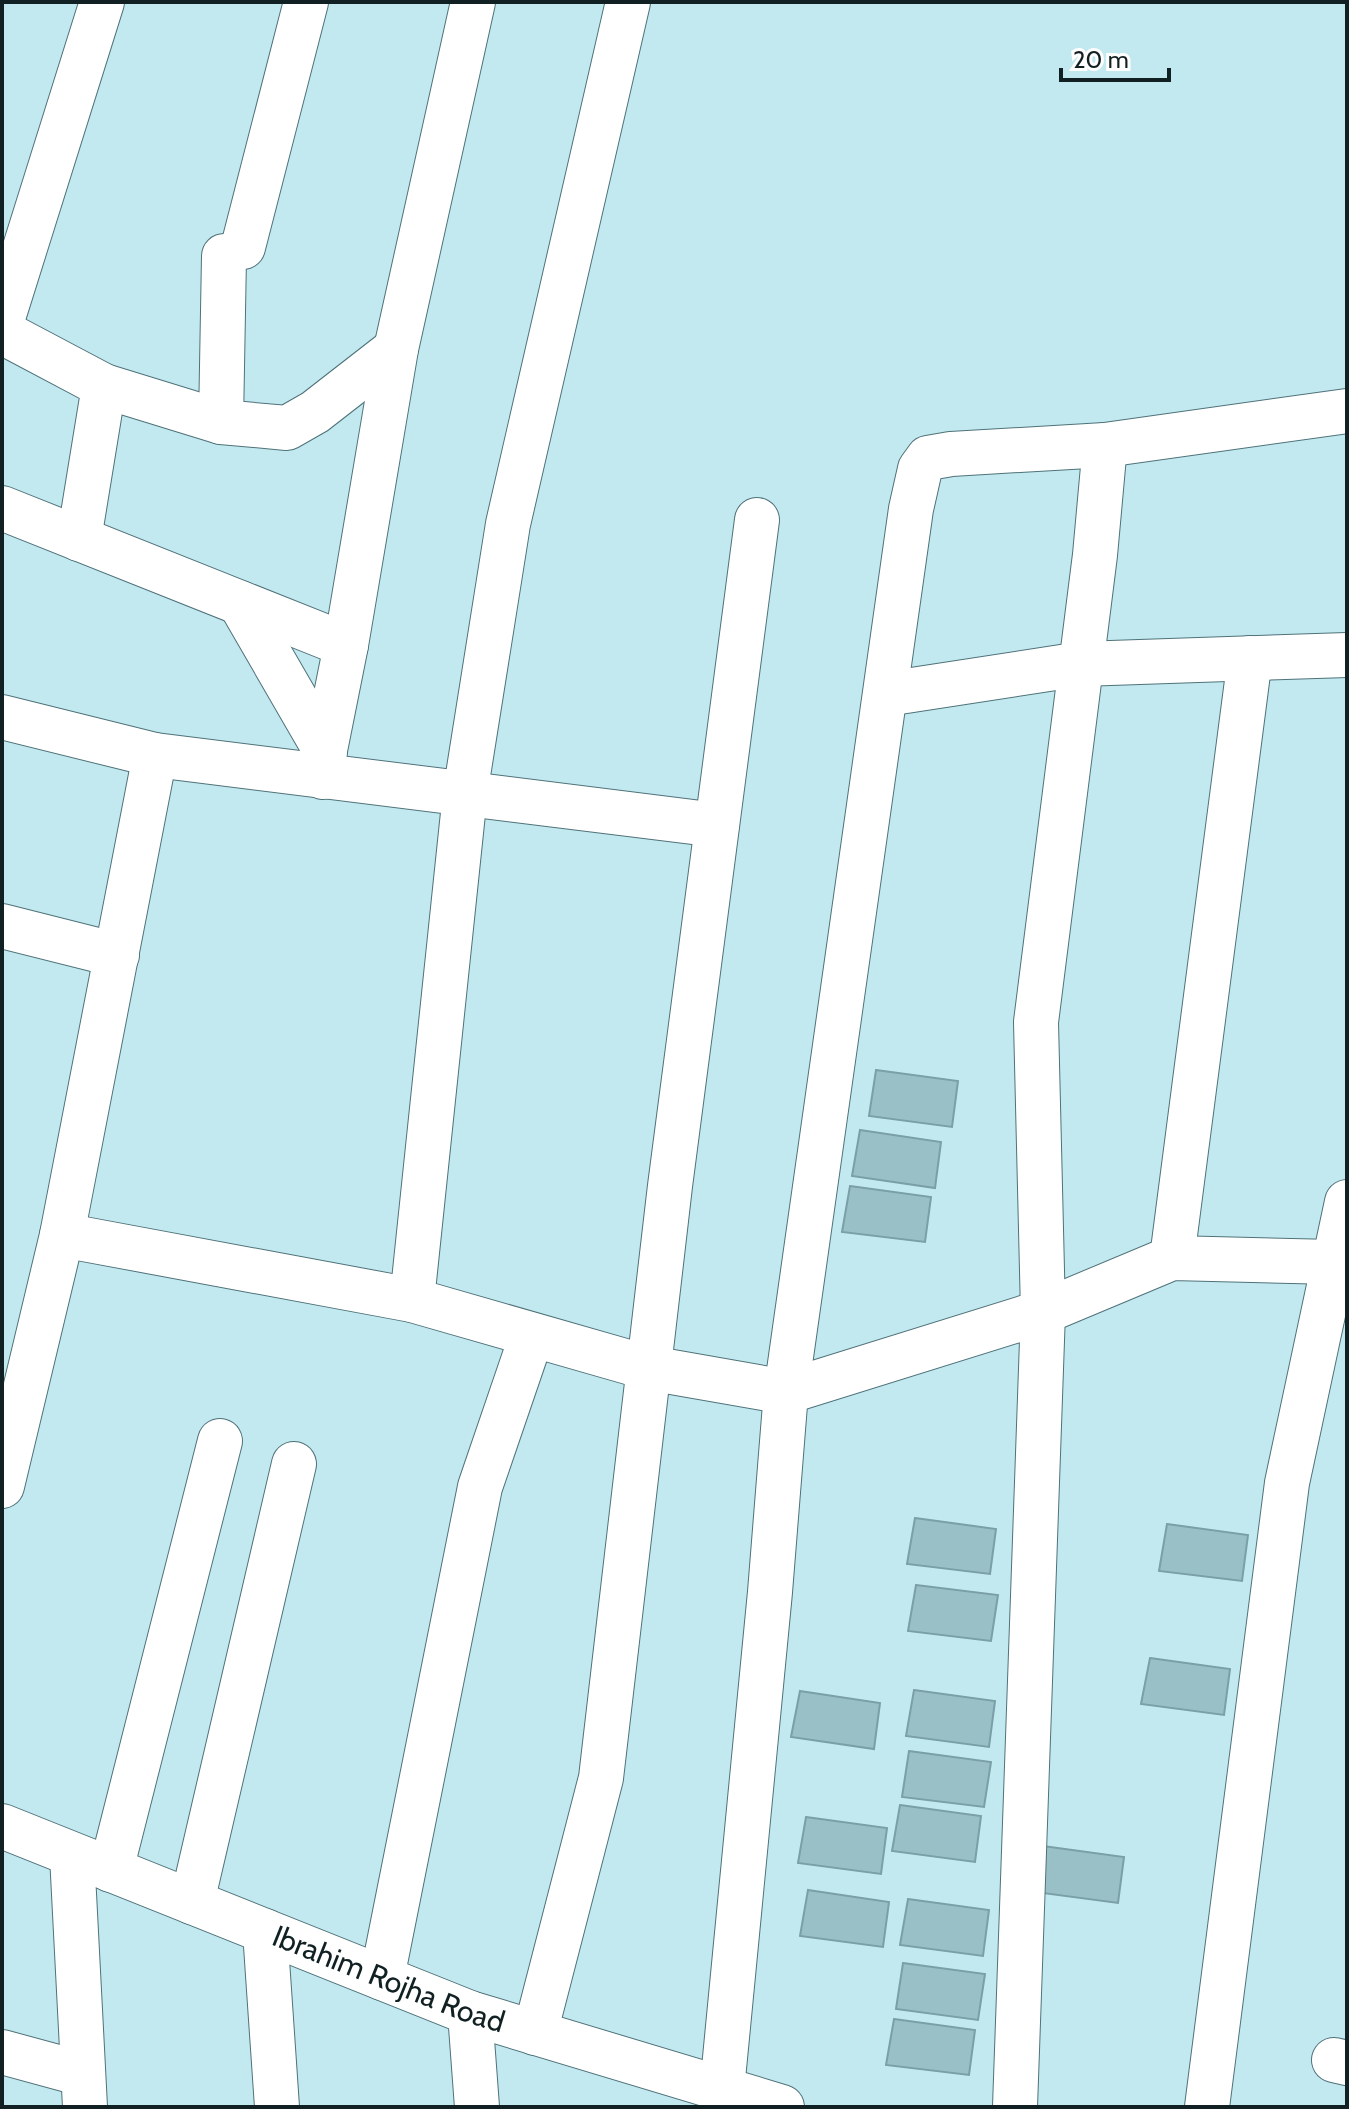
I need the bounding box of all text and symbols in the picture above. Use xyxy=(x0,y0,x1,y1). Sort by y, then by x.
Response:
scale bar xyxy=(1061,32,1169,82)
text: 20 m xyxy=(1073,45,1129,74)
street label: Ibrahim Rojha Road xyxy=(267,1917,509,2040)

